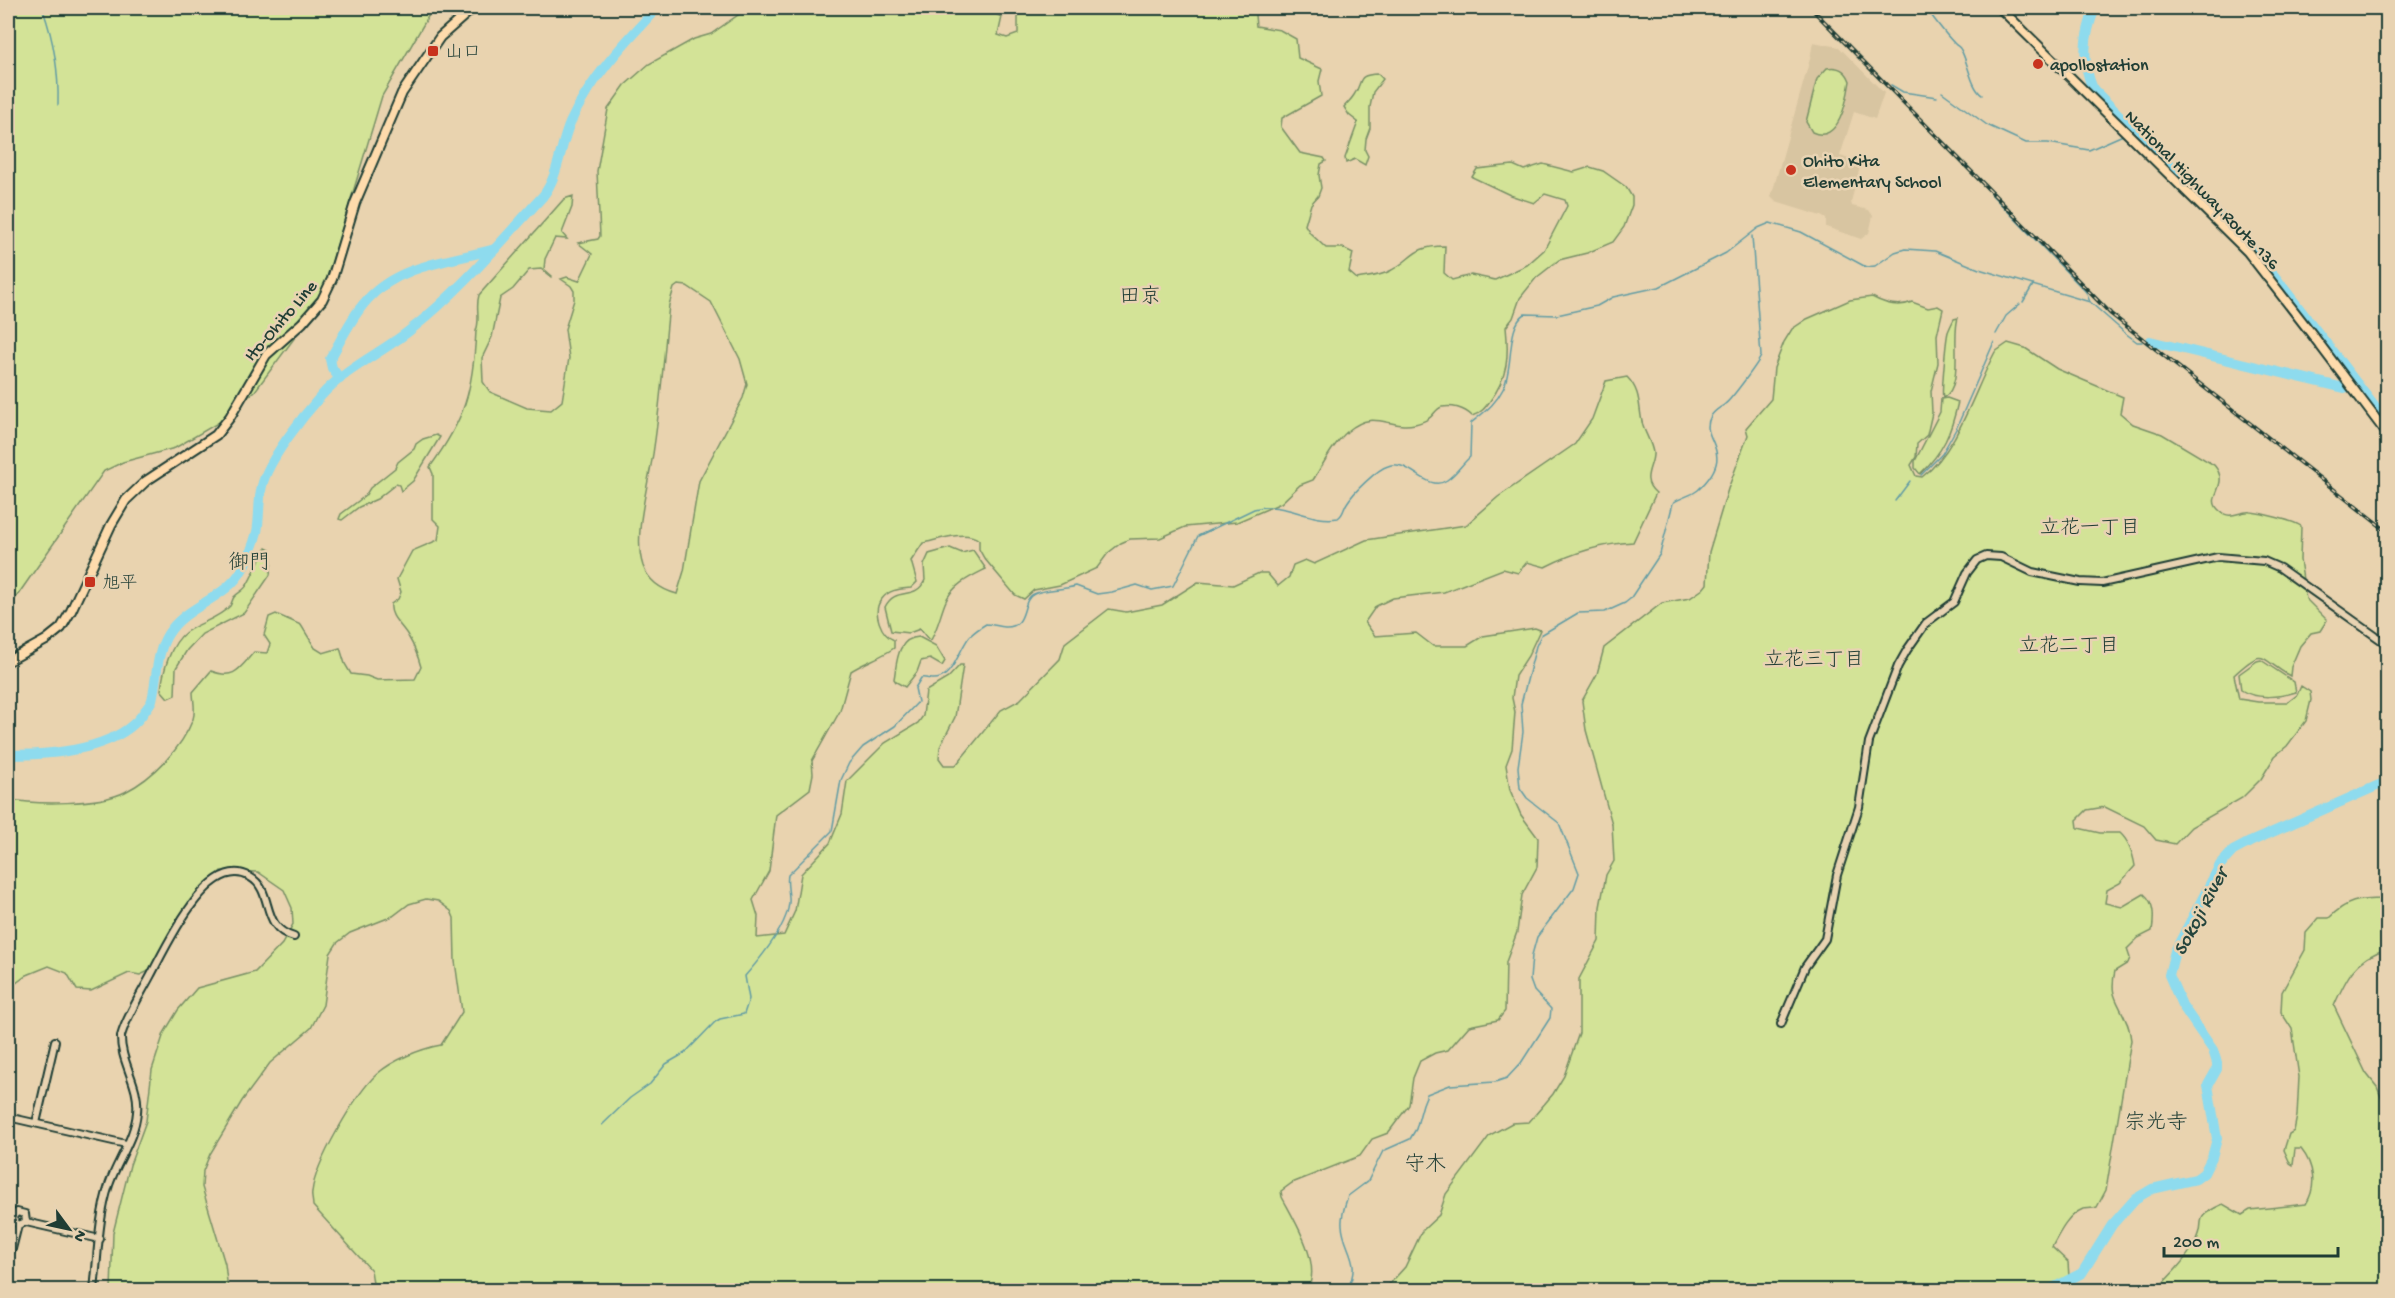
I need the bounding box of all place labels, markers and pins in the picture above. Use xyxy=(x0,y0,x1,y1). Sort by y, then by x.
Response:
place label: 山口 xyxy=(445,43,481,64)
marker: 山口 xyxy=(426,44,440,58)
place label: apollostation xyxy=(2050,56,2149,77)
marker: apollostation xyxy=(2031,57,2045,71)
place label: Ohito Kita Elementary School xyxy=(1803,152,1942,194)
marker: Ohito Kita Elementary School xyxy=(1784,163,1798,177)
place label: 旭平 xyxy=(102,573,138,595)
marker: 旭平 xyxy=(83,575,97,589)

